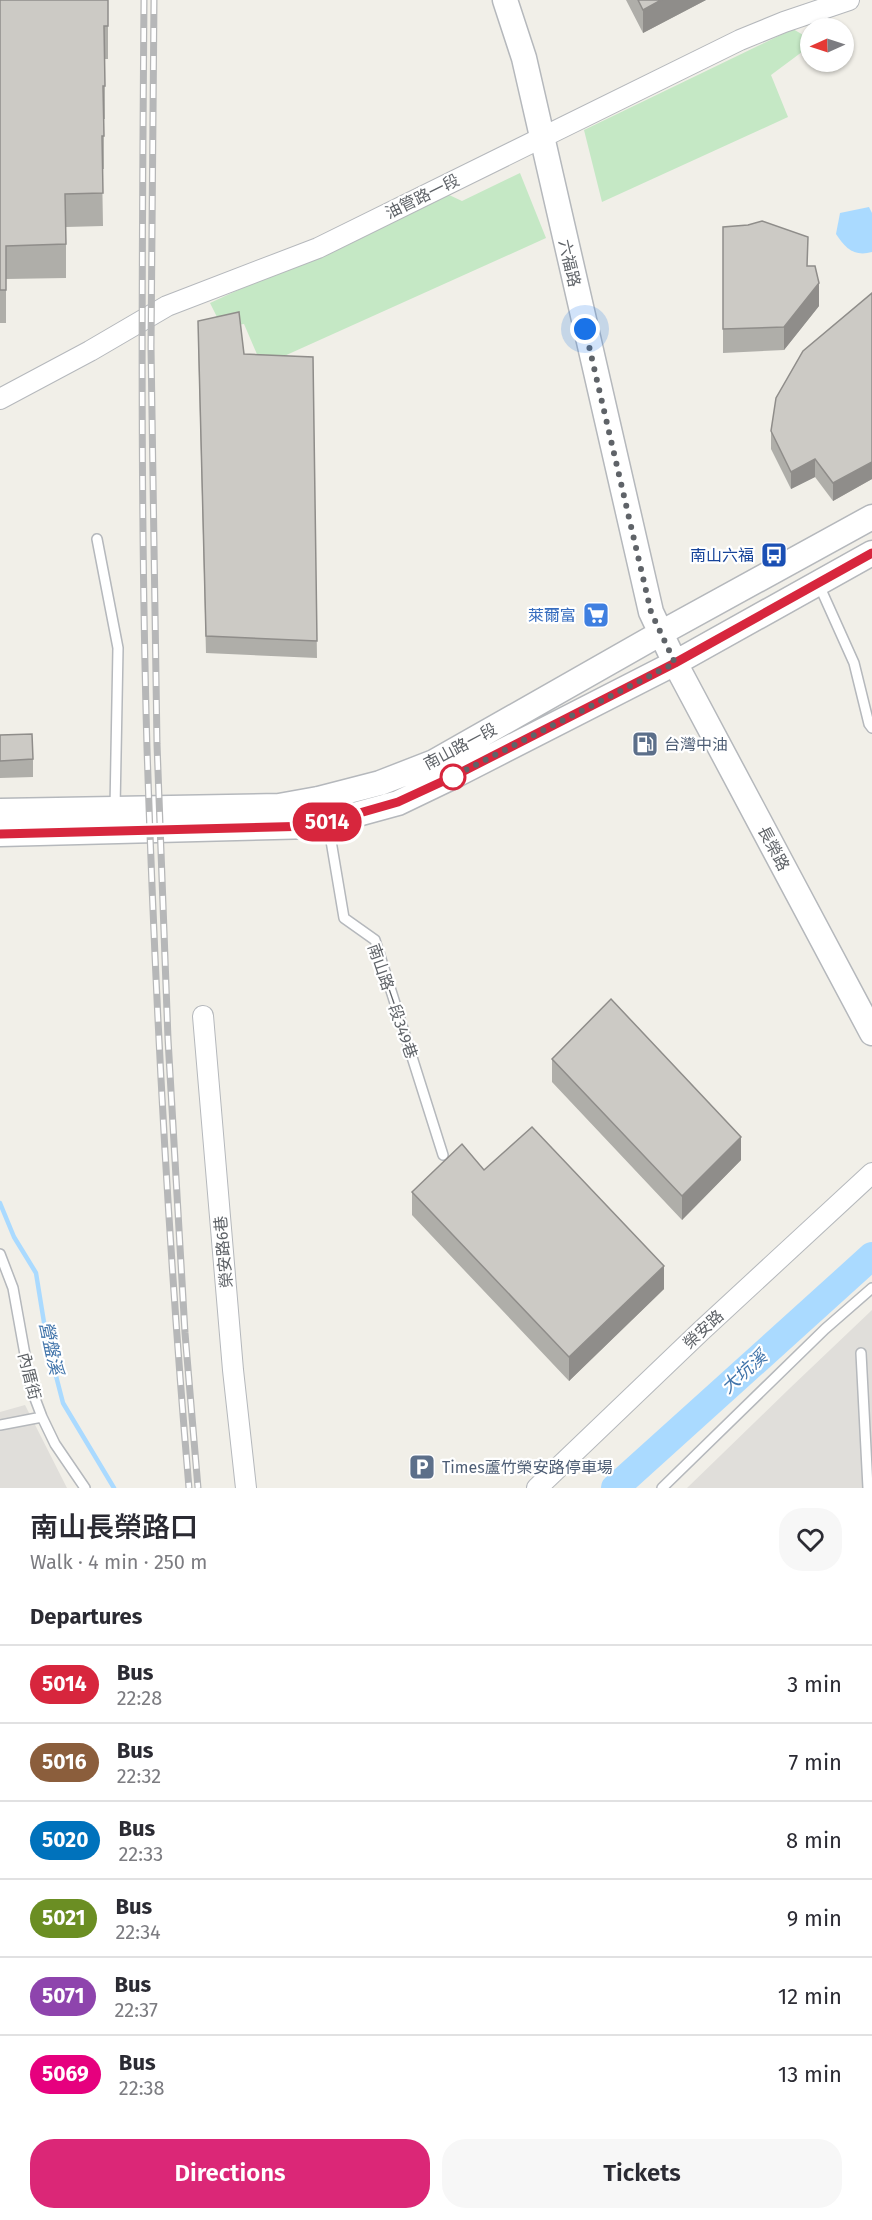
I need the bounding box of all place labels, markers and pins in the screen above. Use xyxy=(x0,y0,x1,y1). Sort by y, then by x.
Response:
bus stop icon: 南山六福 xyxy=(759,540,789,570)
place label: 南山六福 xyxy=(690,546,754,565)
supermarket icon: 萊爾富 xyxy=(581,600,611,630)
place label: 萊爾富 xyxy=(528,606,576,625)
fuel station icon: 台灣中油 xyxy=(630,729,660,759)
place label: 台灣中油 xyxy=(664,735,728,754)
unlabelled marker xyxy=(440,764,466,790)
parking icon: Times蘆竹榮安路停車場 xyxy=(407,1452,437,1482)
place label: Times蘆竹榮安路停車場 xyxy=(442,1458,613,1477)

